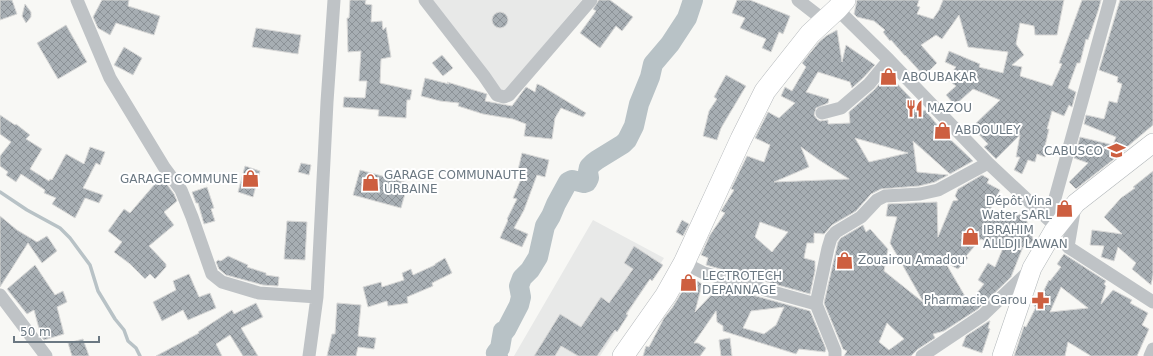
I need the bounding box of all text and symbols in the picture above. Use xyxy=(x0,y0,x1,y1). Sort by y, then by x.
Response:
shop icon: ABOUBAKAR xyxy=(879,67,899,87)
place label: ABOUBAKAR xyxy=(902,70,977,84)
restaurant icon: MAZOU xyxy=(904,98,924,118)
place label: MAZOU xyxy=(927,101,972,115)
shop icon: ABDOULEY xyxy=(932,120,952,140)
place label: ABDOULEY xyxy=(955,123,1021,137)
school or university icon: CABUSCO xyxy=(1106,141,1126,161)
place label: CABUSCO xyxy=(1044,144,1103,158)
place label: GARAGE COMMUNAUTE URBAINE xyxy=(384,168,526,196)
shop icon: GARAGE COMMUNE xyxy=(241,169,261,189)
place label: GARAGE COMMUNE xyxy=(120,172,238,186)
shop icon: GARAGE COMMUNAUTE URBAINE xyxy=(361,172,381,192)
place label: Dépôt Vina Water SARL xyxy=(982,194,1052,222)
shop icon: Dépôt Vina Water SARL xyxy=(1055,198,1075,218)
place label: IBRAHIM ALLDJI LAWAN xyxy=(983,223,1068,251)
shop icon: IBRAHIM ALLDJI LAWAN xyxy=(960,227,980,247)
shop icon: Zouairou Amadou xyxy=(835,250,855,270)
place label: Zouairou Amadou xyxy=(858,253,965,267)
place label: LECTROTECH DEPANNAGE xyxy=(702,269,782,297)
shop icon: LECTROTECH DEPANNAGE xyxy=(679,273,699,293)
pharmacy icon: Pharmacie Garou xyxy=(1030,290,1050,310)
place label: Pharmacie Garou xyxy=(924,293,1027,307)
scale bar xyxy=(14,318,99,344)
text: 50 m xyxy=(20,325,51,339)

